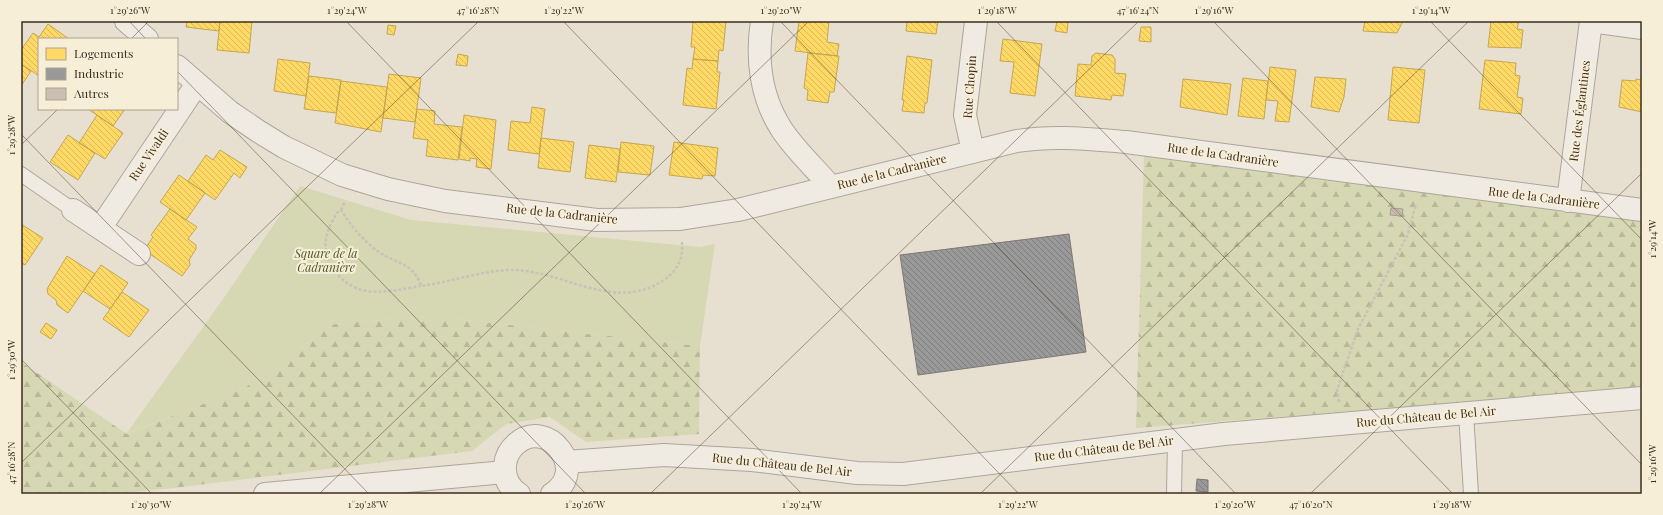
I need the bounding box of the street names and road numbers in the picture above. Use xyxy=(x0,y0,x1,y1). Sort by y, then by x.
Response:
street label: Rue Chopin xyxy=(959,55,979,119)
street label: Rue des Églantines xyxy=(1565,59,1593,162)
street label: Rue Vivaldi xyxy=(125,125,172,184)
street label: Rue de la Cadranière xyxy=(1166,138,1280,170)
street label: Rue de la Cadranière xyxy=(835,150,948,192)
street label: Rue de la Cadranière xyxy=(1487,182,1601,212)
street label: Rue de la Cadranière xyxy=(505,199,619,227)
street label: Rue du Château de Bel Air xyxy=(1355,402,1497,430)
street label: Rue du Château de Bel Air xyxy=(1033,431,1175,464)
street label: Rue du Château de Bel Air xyxy=(712,449,853,479)

